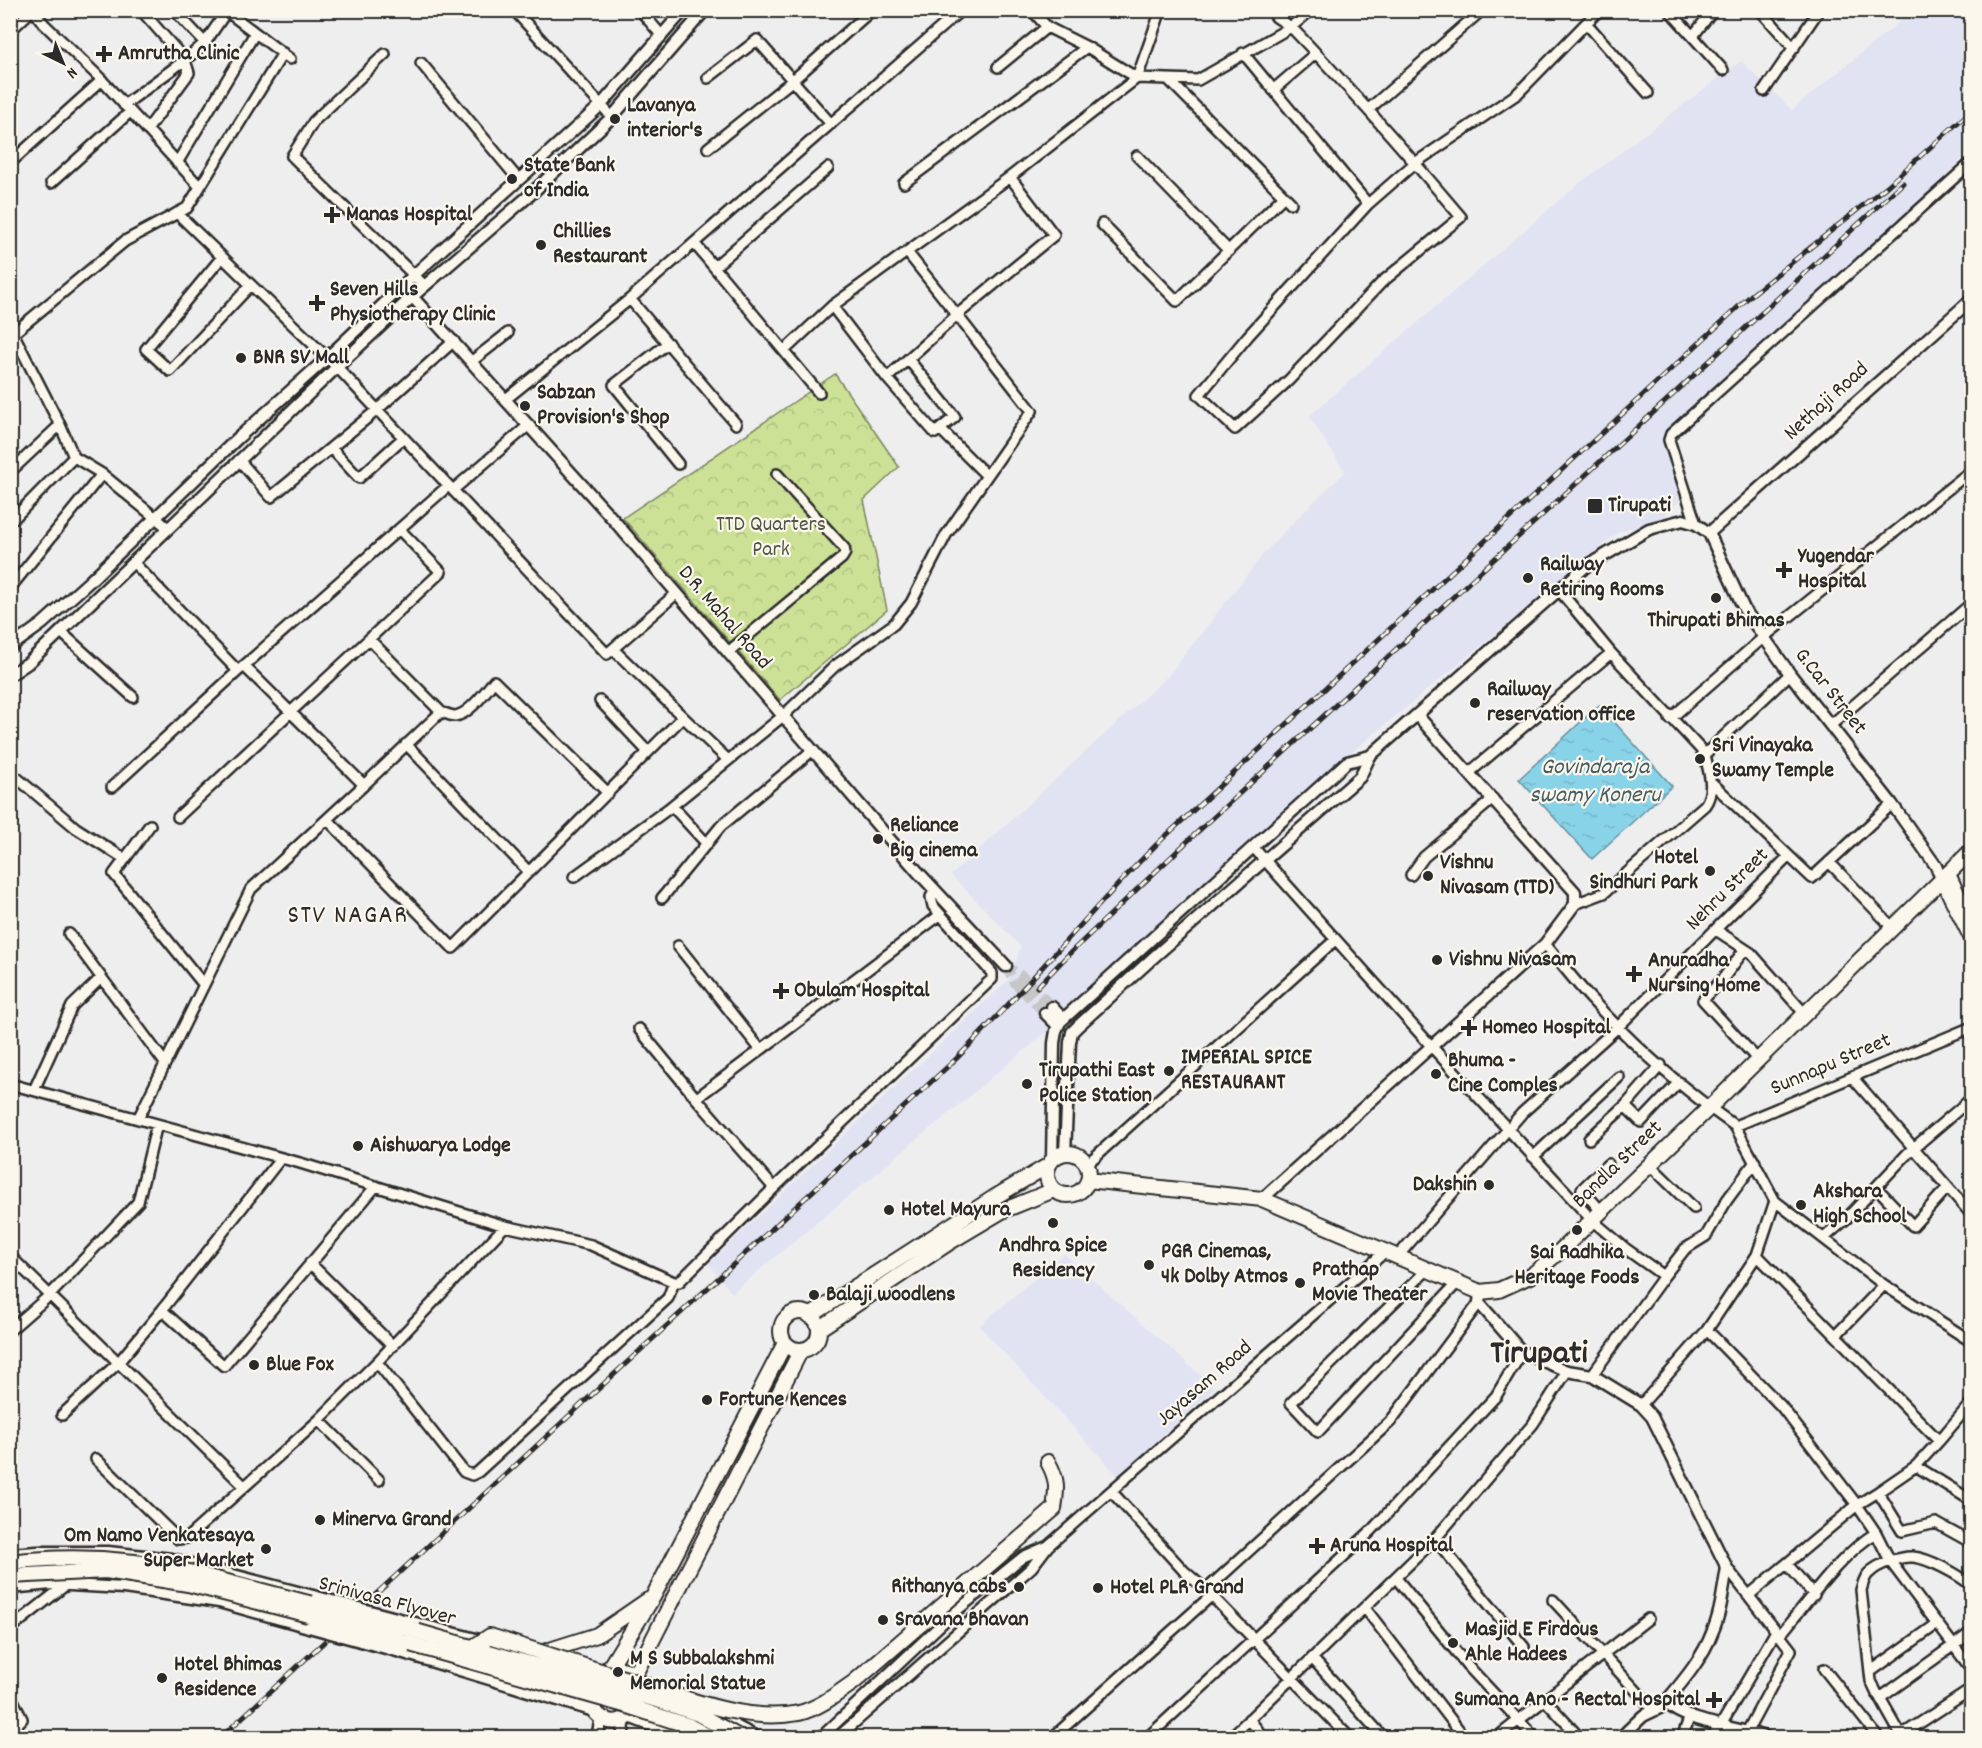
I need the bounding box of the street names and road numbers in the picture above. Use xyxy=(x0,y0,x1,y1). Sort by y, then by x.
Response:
street label: Nethaji Road xyxy=(1778,355,1876,449)
street label: D.R. Mahal Road xyxy=(670,559,778,677)
street label: G.Car Street xyxy=(1786,642,1874,742)
street label: Nehru Street xyxy=(1679,841,1777,939)
street label: Sunnapu Street xyxy=(1766,1026,1896,1104)
street label: Bandla Street xyxy=(1566,1114,1670,1216)
street label: Jayasam Road xyxy=(1150,1333,1260,1435)
street label: Srinivasa Flyover xyxy=(315,1569,460,1635)

